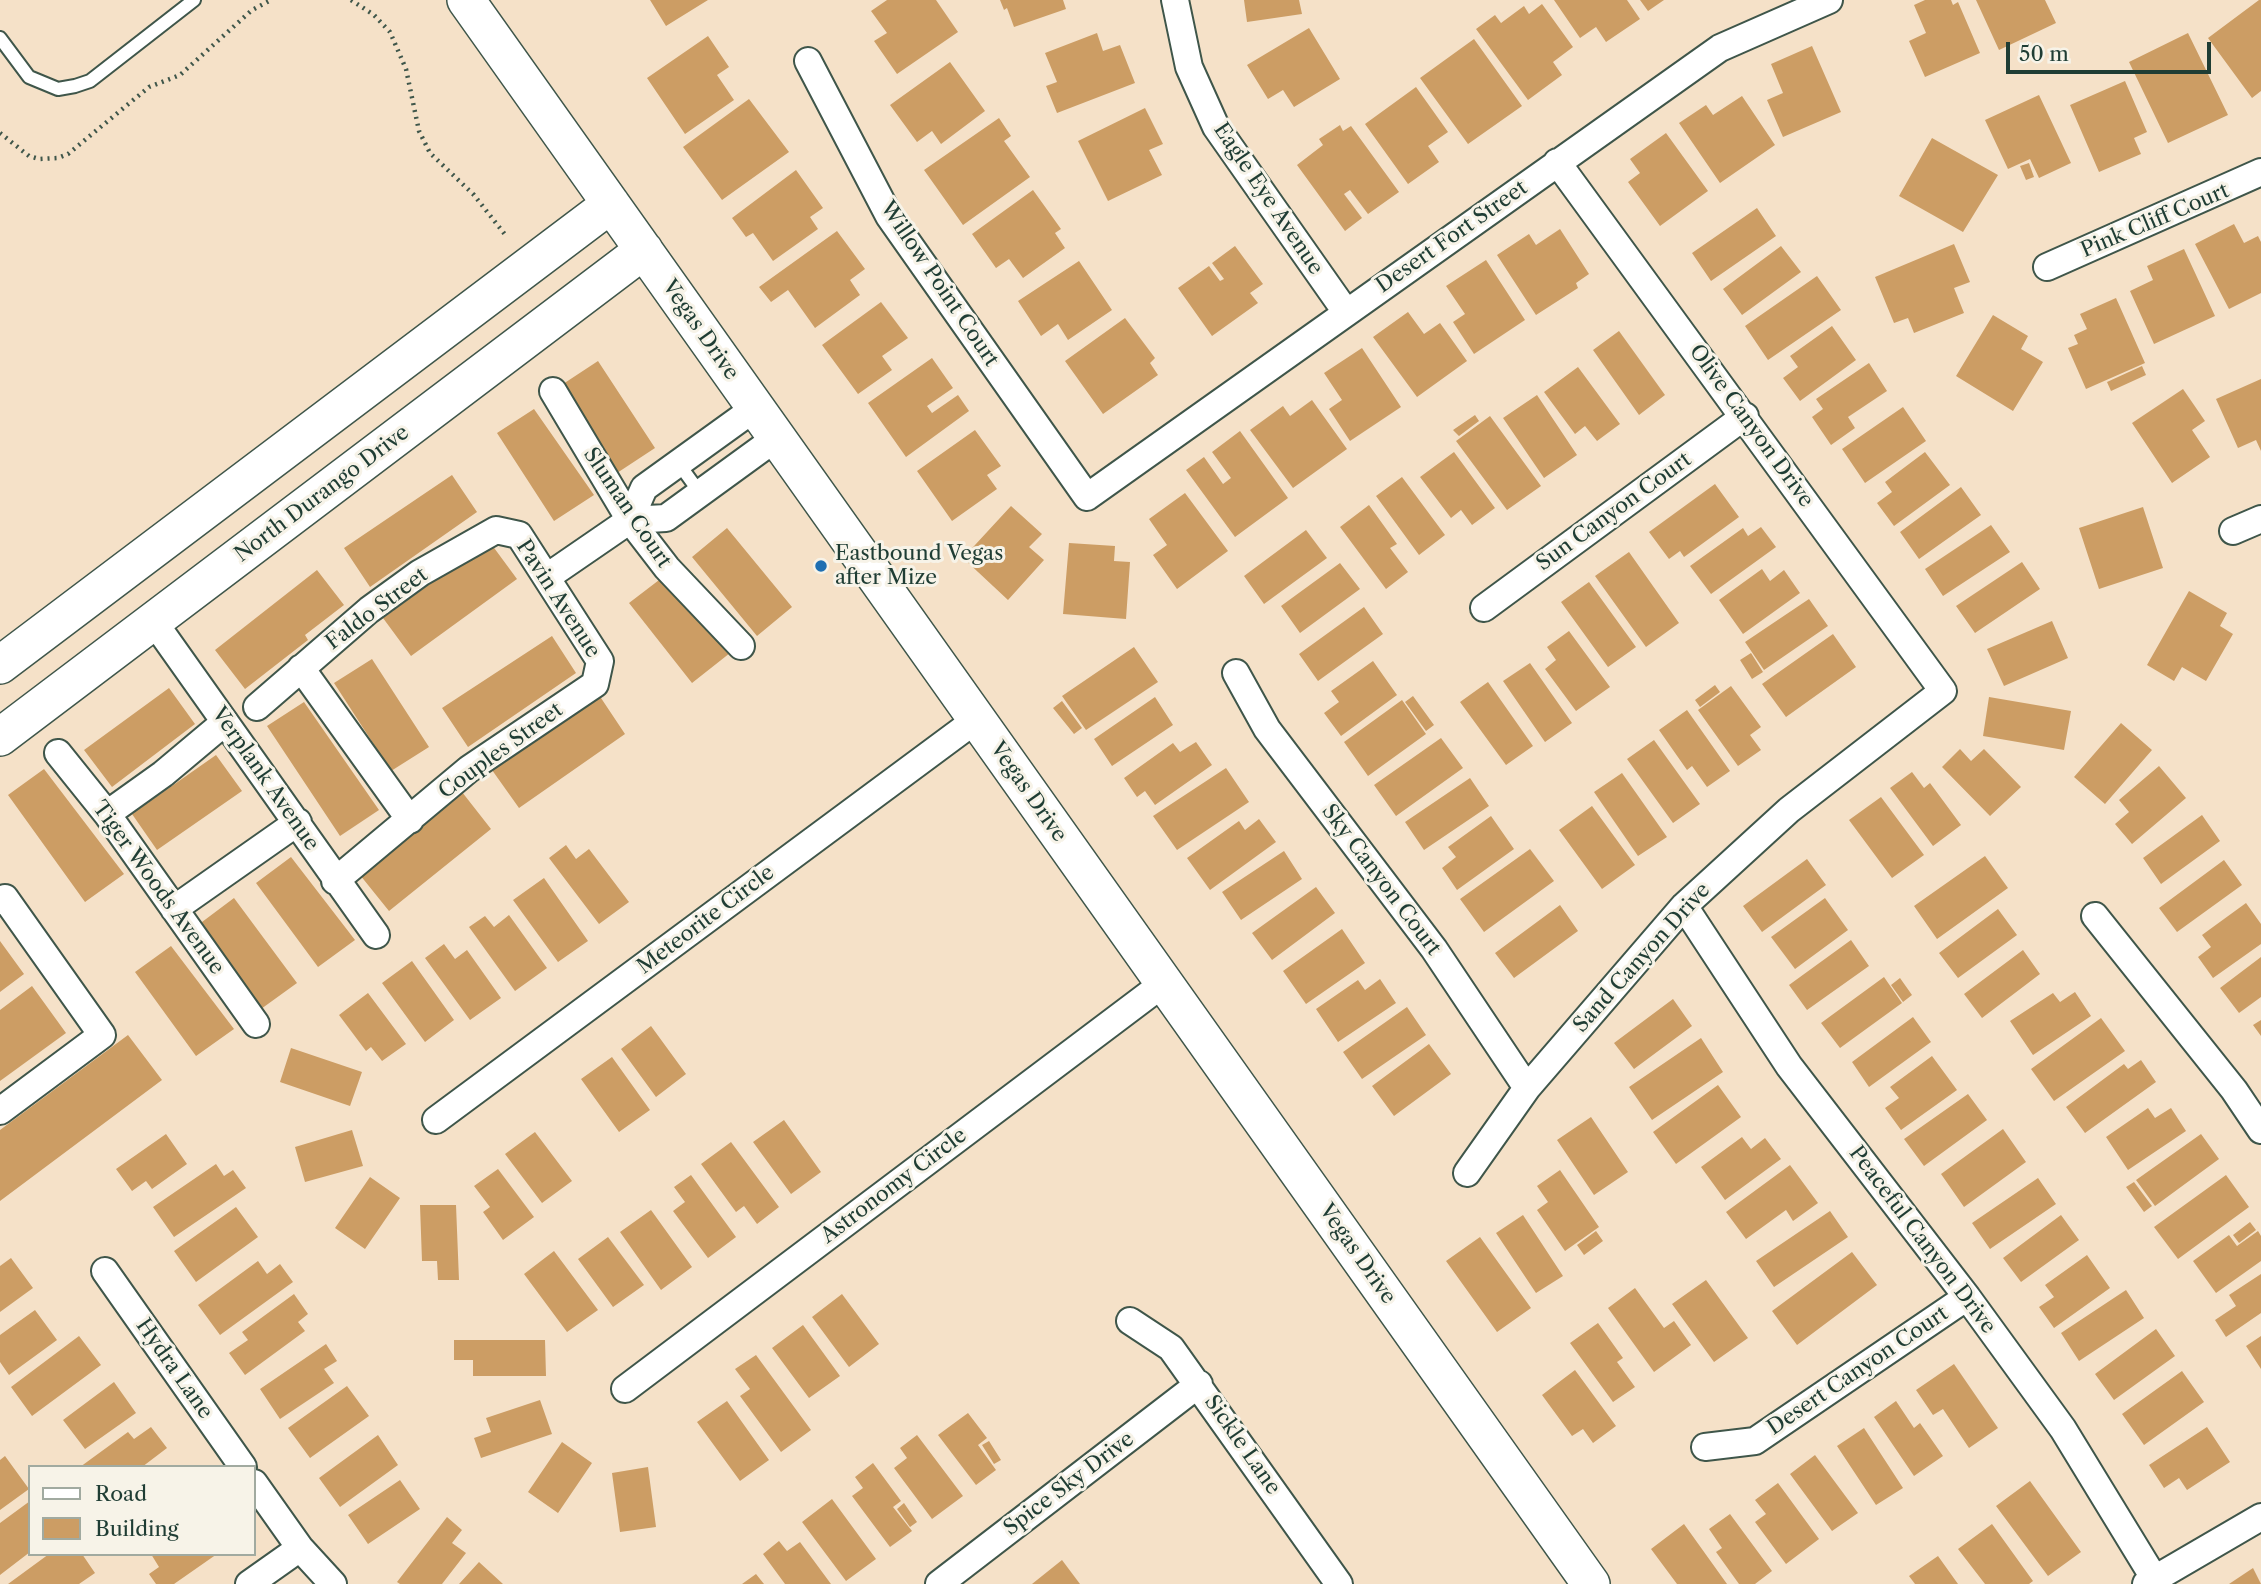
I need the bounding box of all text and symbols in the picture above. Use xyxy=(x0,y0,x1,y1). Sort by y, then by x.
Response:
scale bar xyxy=(2009,28,2214,72)
text: 50 m xyxy=(2019,41,2069,66)
street label: Eagle Eye Avenue xyxy=(1208,118,1328,280)
street label: Desert Fort Street xyxy=(1372,175,1532,299)
street label: Pink Cliff Court xyxy=(2077,178,2233,264)
street label: Willow Point Court xyxy=(874,196,1004,372)
street label: Vegas Drive xyxy=(656,275,744,385)
street label: Olive Canyon Drive xyxy=(1683,340,1819,512)
street label: North Durango Drive xyxy=(230,420,414,568)
street label: Sluman Court xyxy=(578,443,676,573)
street label: Sun Canyon Court xyxy=(1532,447,1696,577)
street label: Pavin Avenue xyxy=(511,535,605,663)
place label: Eastbound Vegas after Mize xyxy=(835,541,1003,591)
marker: Eastbound Vegas after Mize xyxy=(813,558,829,574)
street label: Faldo Street xyxy=(321,563,433,655)
street label: Couples Street xyxy=(434,698,568,804)
street label: Verplank Avenue xyxy=(206,702,324,856)
street label: Vegas Drive xyxy=(984,737,1072,847)
street label: Tiger Woods Avenue xyxy=(87,796,229,980)
street label: Sky Canyon Court xyxy=(1316,800,1446,960)
street label: Meteorite Circle xyxy=(633,860,779,980)
street label: Sand Canyon Drive xyxy=(1568,878,1716,1038)
street label: Astronomy Circle xyxy=(816,1123,972,1249)
street label: Peaceful Canyon Drive xyxy=(1843,1141,2001,1339)
street label: Vegas Drive xyxy=(1313,1199,1401,1309)
street label: Desert Canyon Court xyxy=(1763,1301,1953,1441)
street label: Hydra Lane xyxy=(130,1314,218,1424)
street label: Sickle Lane xyxy=(1199,1390,1285,1500)
street label: Spice Sky Drive xyxy=(999,1427,1139,1541)
legend xyxy=(28,1465,256,1556)
text: Road xyxy=(95,1481,147,1506)
text: Building xyxy=(95,1516,179,1541)

